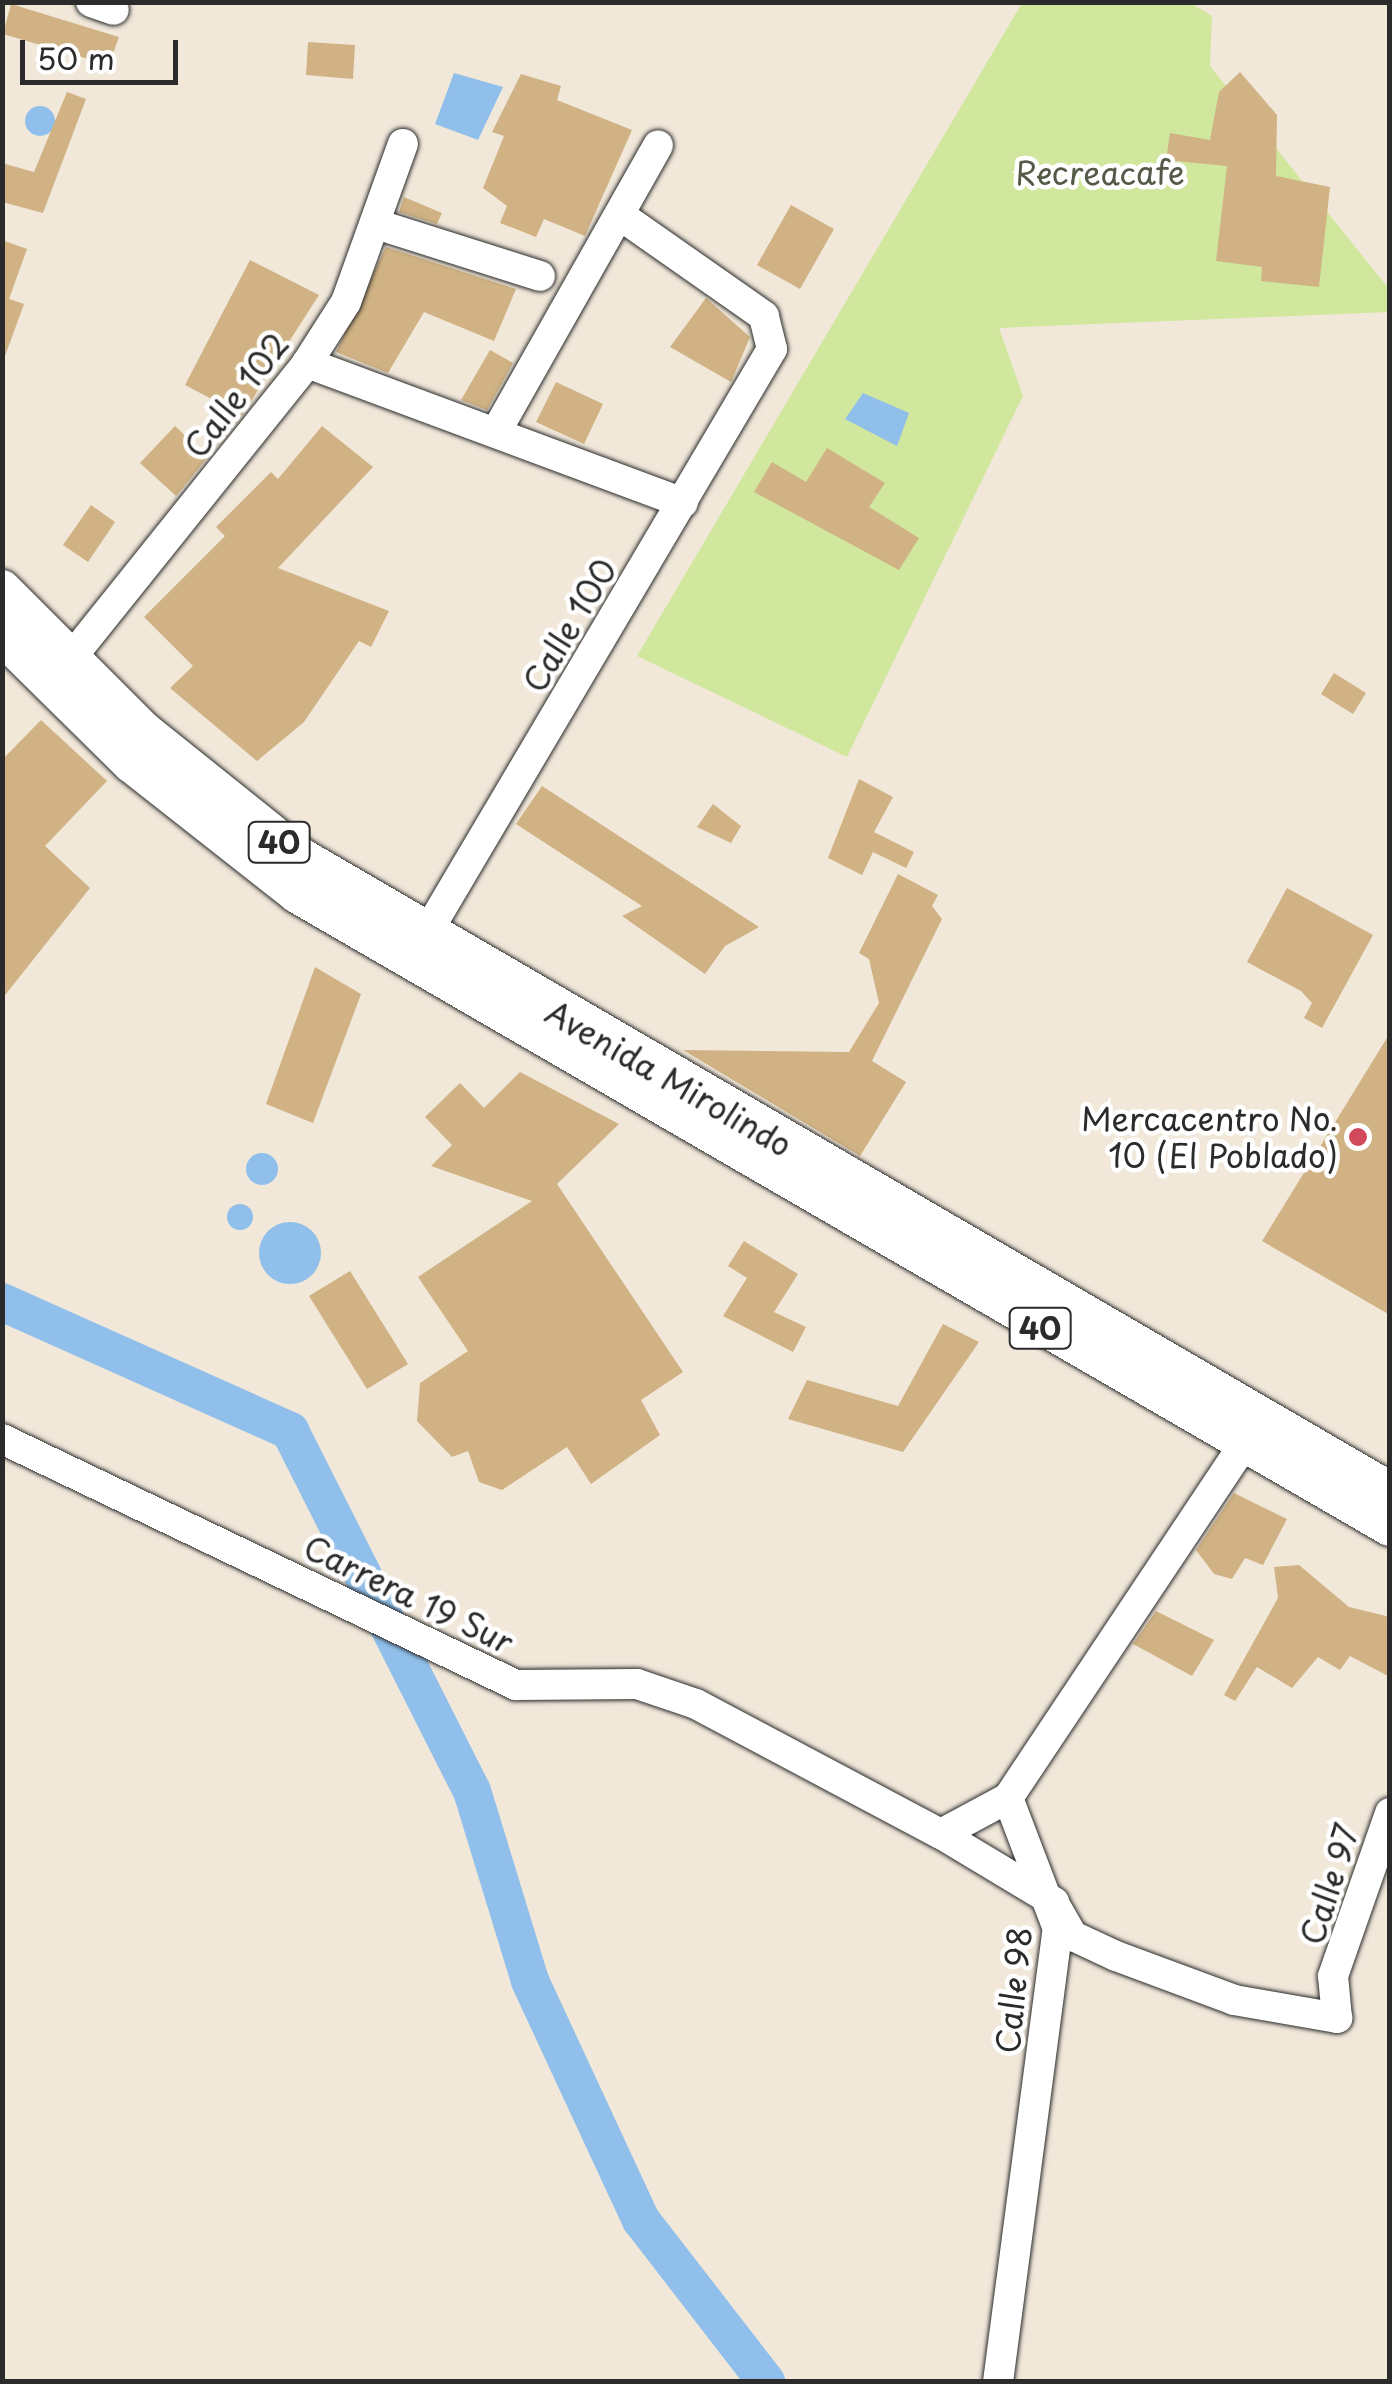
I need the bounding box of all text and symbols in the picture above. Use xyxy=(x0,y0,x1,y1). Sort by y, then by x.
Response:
scale bar xyxy=(25,20,182,82)
text: 50 m xyxy=(37,35,115,80)
park label: Recreacafe xyxy=(1015,153,1185,191)
street label: Calle 102 xyxy=(175,325,297,465)
street label: Calle 100 xyxy=(514,551,624,699)
road number: 40 xyxy=(246,817,312,867)
street label: Avenida Mirolindo xyxy=(539,992,799,1164)
place label: Mercacentro No. 10 (El Poblado) xyxy=(1079,1100,1338,1175)
marker: Mercacentro No. 10 (El Poblado) xyxy=(1347,1126,1369,1148)
road number: 40 xyxy=(1008,1303,1072,1353)
street label: Carrera 19 Sur xyxy=(298,1526,520,1662)
street label: Calle 97 xyxy=(1291,1819,1367,1949)
street label: Calle 98 xyxy=(987,1925,1039,2055)

